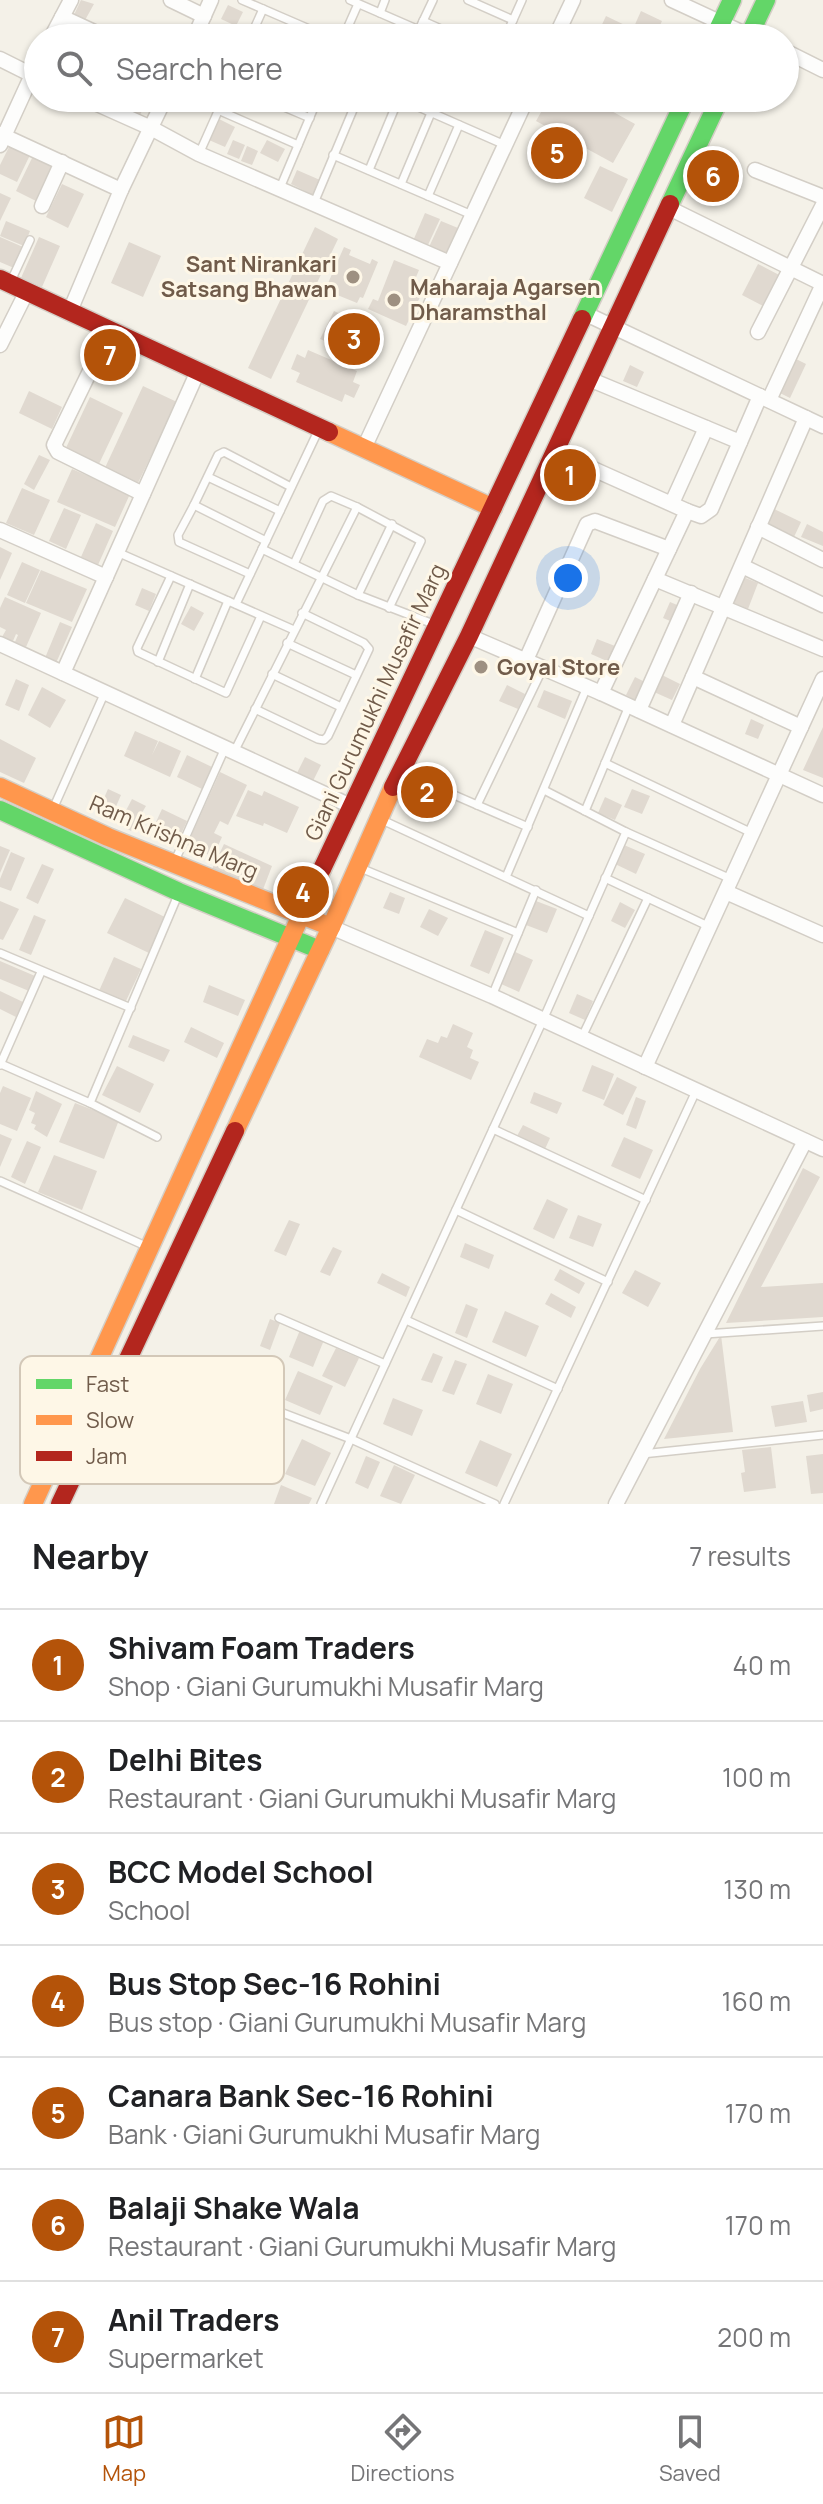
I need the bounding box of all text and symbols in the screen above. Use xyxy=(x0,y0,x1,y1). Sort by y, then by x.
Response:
search box xyxy=(24,24,799,112)
icon: search xyxy=(52,46,96,90)
text: Search here xyxy=(116,48,283,89)
pin: 5 xyxy=(531,123,583,183)
pin: 6 xyxy=(687,146,739,206)
place label: Sant Nirankari Satsang Bhawan xyxy=(161,249,337,304)
marker: Sant Nirankari Satsang Bhawan xyxy=(344,268,362,286)
place label: Maharaja Agarsen Dharamsthal xyxy=(410,272,600,327)
marker: Maharaja Agarsen Dharamsthal xyxy=(385,291,403,309)
pin: 3 xyxy=(328,309,380,369)
pin: 7 xyxy=(84,325,136,385)
pin: 1 xyxy=(544,445,596,505)
your location xyxy=(548,558,588,598)
street label: Giani Gurumukhi Musafir Marg xyxy=(297,559,453,845)
place label: Goyal Store xyxy=(497,652,620,682)
marker: Goyal Store xyxy=(472,658,490,676)
pin: 2 xyxy=(401,762,453,822)
street label: Ram Krishna Marg xyxy=(85,788,263,886)
pin: 4 xyxy=(277,862,329,922)
legend xyxy=(20,1356,284,1484)
text: Fast xyxy=(86,1369,129,1399)
text: Slow xyxy=(86,1405,134,1435)
text: Jam xyxy=(86,1441,127,1471)
text: Nearby xyxy=(32,1533,148,1579)
text: 7 results xyxy=(689,1538,791,1574)
text: Shivam Foam Traders xyxy=(108,1627,415,1668)
text: 1 xyxy=(52,1647,64,1683)
text: 40 m xyxy=(733,1647,791,1683)
text: Shop · Giani Gurumukhi Musafir Marg xyxy=(108,1668,544,1704)
text: Delhi Bites xyxy=(108,1739,263,1780)
text: 2 xyxy=(50,1759,66,1795)
text: 100 m xyxy=(722,1759,791,1795)
text: Restaurant · Giani Gurumukhi Musafir Marg xyxy=(108,1780,616,1816)
text: BCC Model School xyxy=(108,1851,374,1892)
text: 3 xyxy=(50,1871,66,1907)
text: 130 m xyxy=(723,1871,791,1907)
text: School xyxy=(108,1892,191,1928)
text: Bus Stop Sec-16 Rohini xyxy=(108,1963,441,2004)
text: 4 xyxy=(50,1983,66,2019)
text: 160 m xyxy=(722,1983,791,2019)
text: Bus stop · Giani Gurumukhi Musafir Marg xyxy=(108,2004,586,2040)
text: Canara Bank Sec-16 Rohini xyxy=(108,2075,494,2116)
text: 5 xyxy=(50,2095,66,2131)
text: 170 m xyxy=(725,2095,791,2131)
text: Bank · Giani Gurumukhi Musafir Marg xyxy=(108,2116,540,2152)
text: Balaji Shake Wala xyxy=(108,2187,360,2228)
text: 6 xyxy=(50,2207,66,2243)
text: 170 m xyxy=(725,2207,791,2243)
text: Restaurant · Giani Gurumukhi Musafir Marg xyxy=(108,2228,616,2264)
text: Anil Traders xyxy=(108,2299,279,2340)
text: 7 xyxy=(51,2319,65,2355)
text: 200 m xyxy=(717,2319,791,2355)
text: Supermarket xyxy=(108,2340,264,2376)
tab: Map xyxy=(102,2410,146,2488)
tab: Directions xyxy=(350,2410,455,2488)
tab: Saved xyxy=(659,2410,721,2488)

